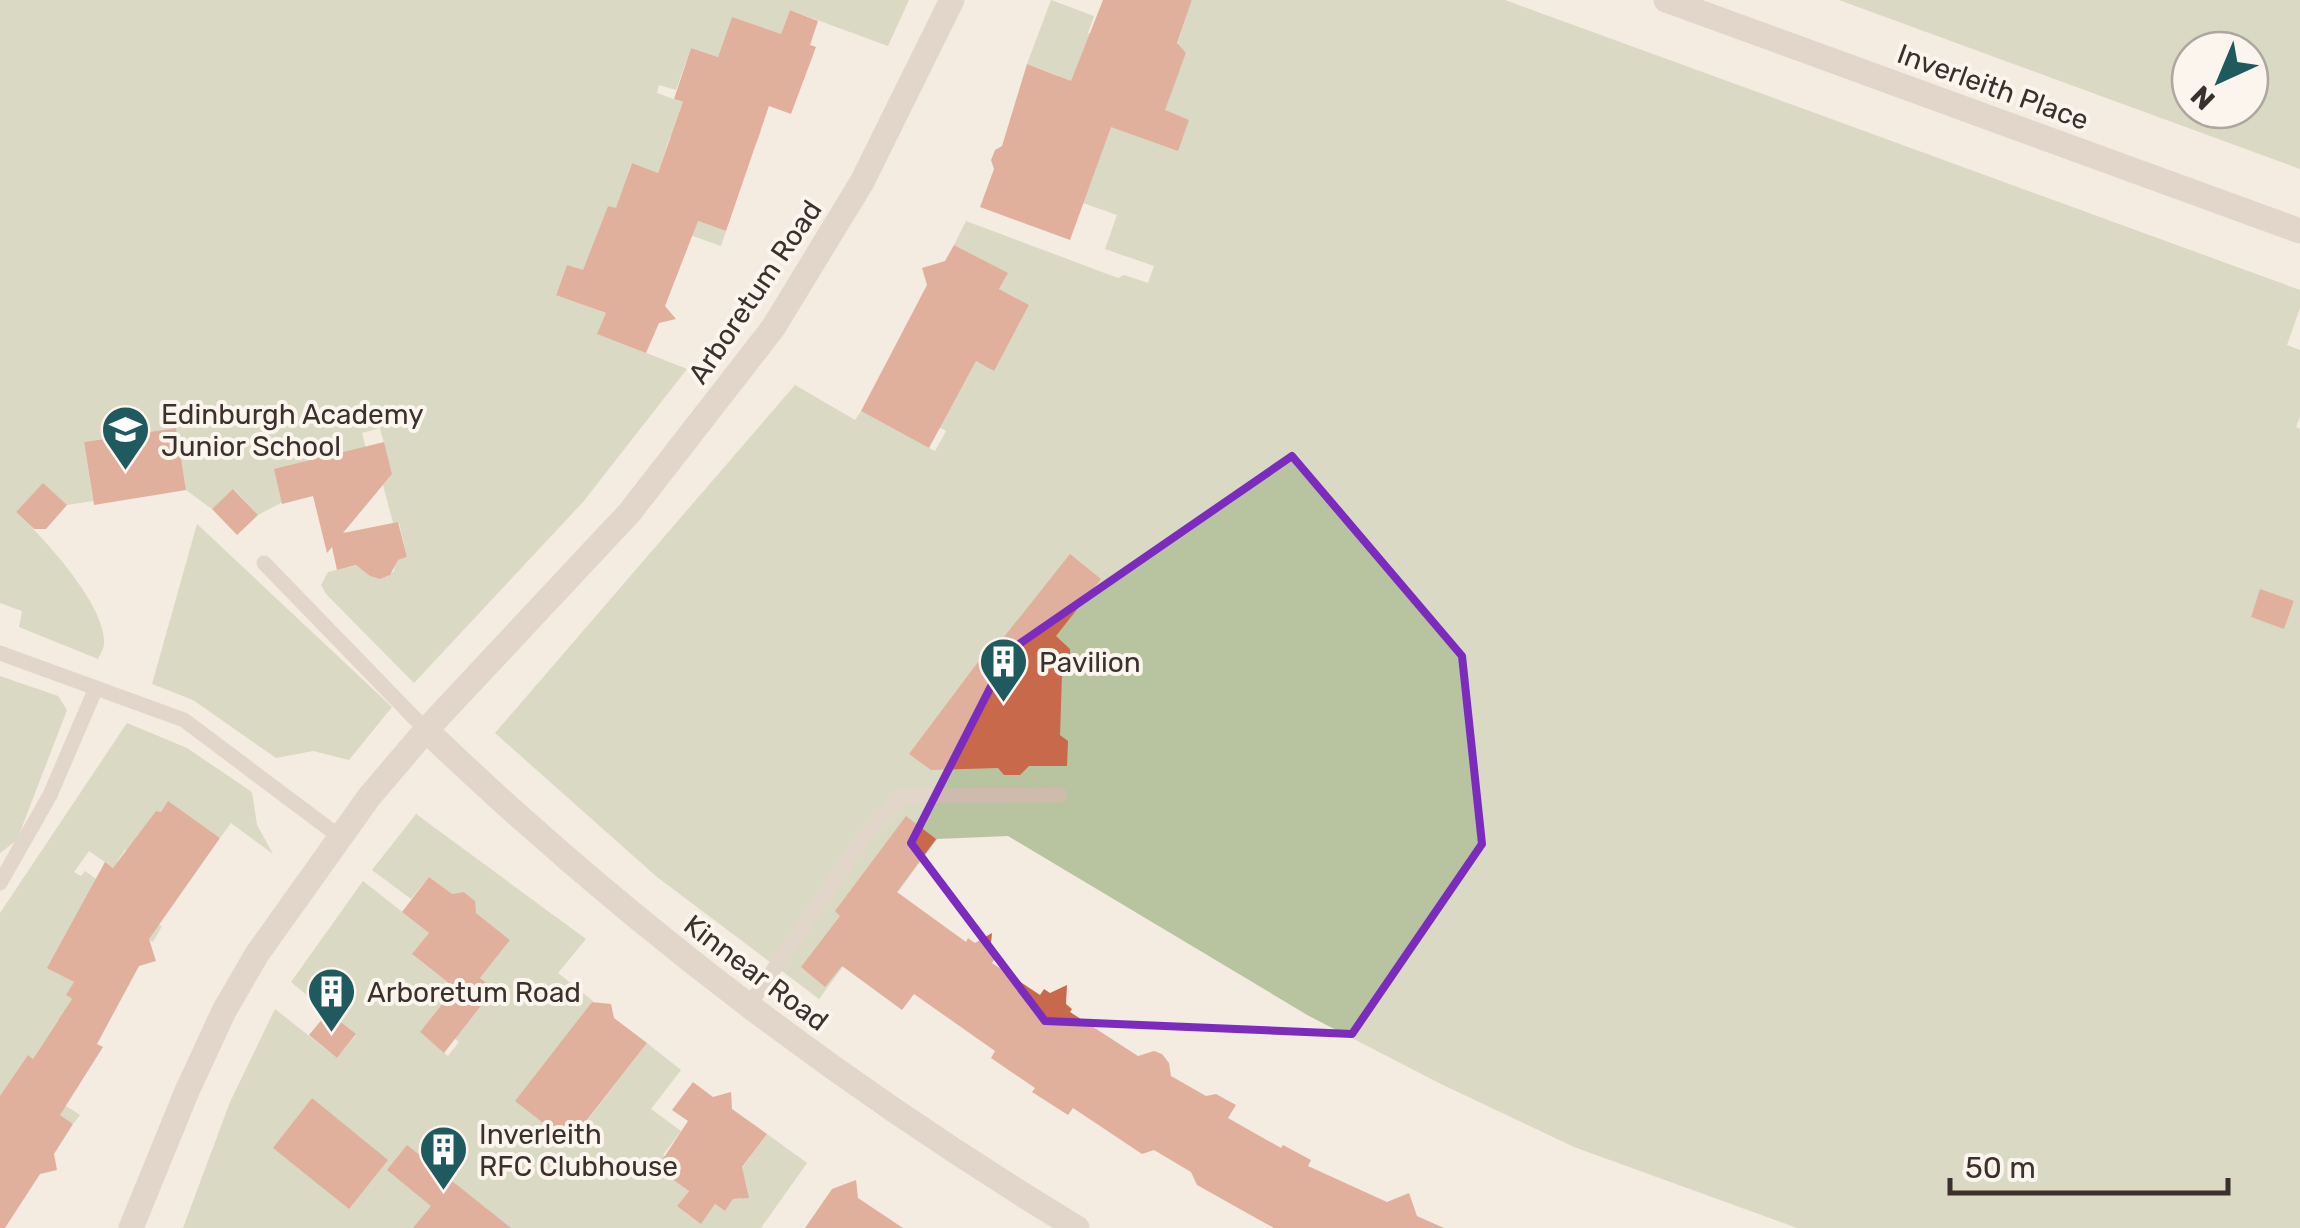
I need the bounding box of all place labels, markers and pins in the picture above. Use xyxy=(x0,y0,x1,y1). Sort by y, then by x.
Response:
place label: Edinburgh Academy Junior School xyxy=(161,398,424,463)
school or university icon: Edinburgh Academy Junior School xyxy=(100,404,152,472)
building icon: Pavilion xyxy=(978,636,1030,704)
place label: Pavilion xyxy=(1039,646,1141,679)
building icon: Arboretum Road xyxy=(306,966,358,1034)
place label: Arboretum Road xyxy=(367,976,581,1009)
place label: Inverleith RFC Clubhouse xyxy=(479,1118,678,1183)
building icon: Inverleith RFC Clubhouse xyxy=(418,1124,470,1192)

